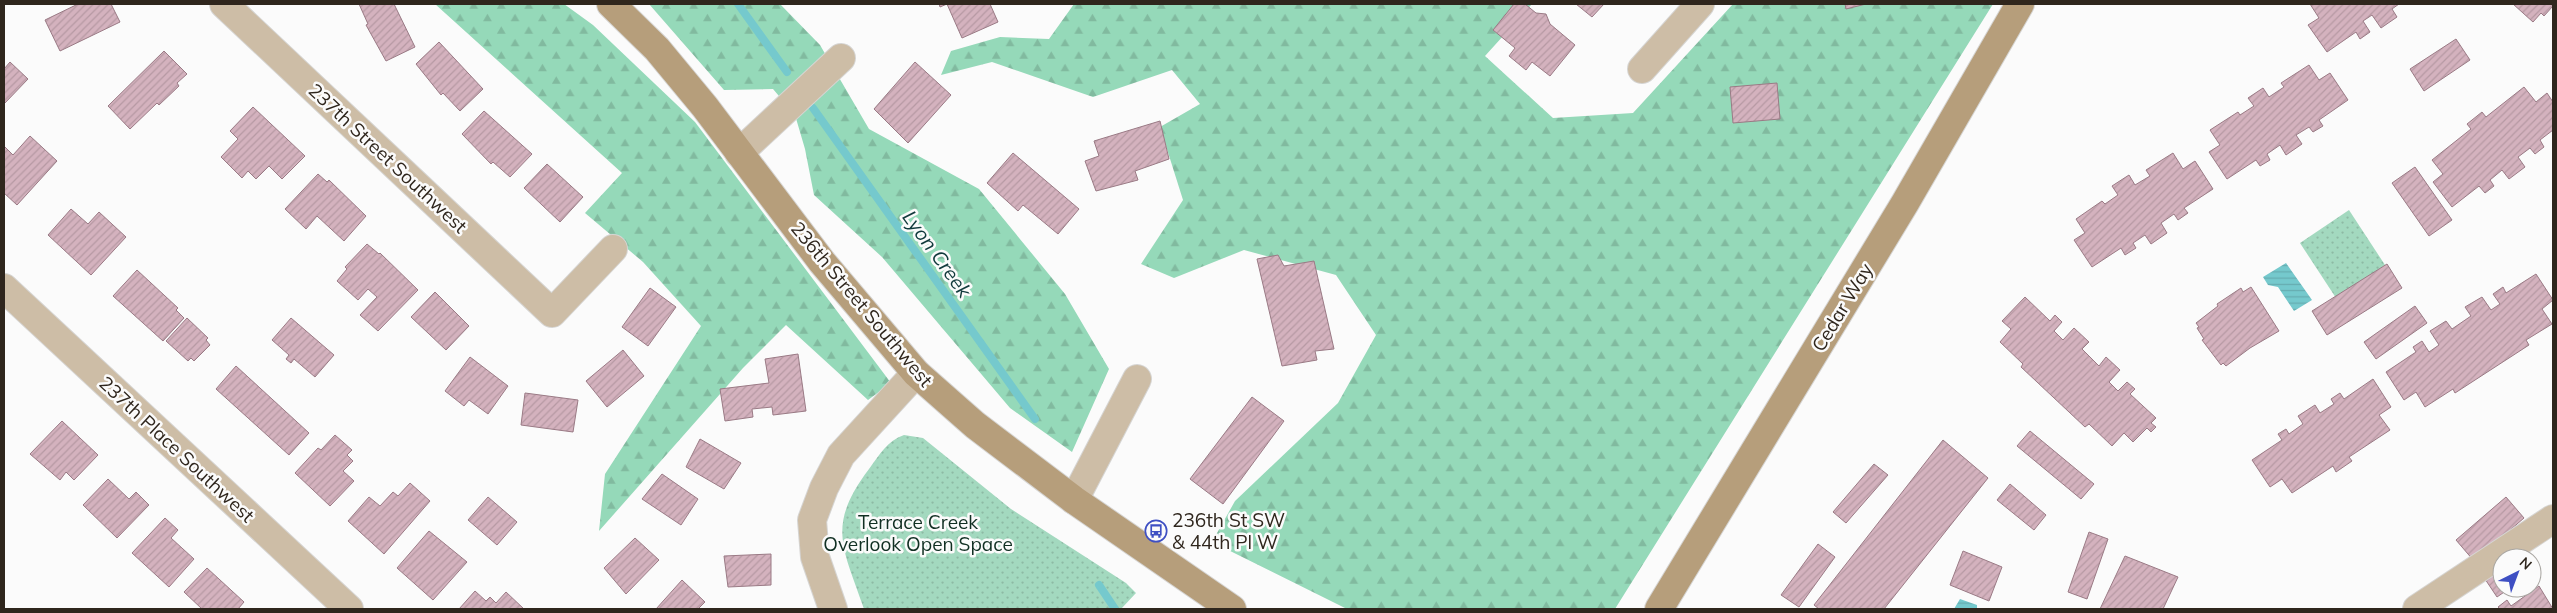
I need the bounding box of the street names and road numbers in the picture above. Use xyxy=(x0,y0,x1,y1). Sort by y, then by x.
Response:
street label: 237th Street Southwest xyxy=(304,78,473,238)
street label: 236th Street Southwest xyxy=(786,216,938,392)
street label: Cedar Way xyxy=(1806,258,1878,356)
street label: 237th Place Southwest xyxy=(94,371,260,527)

